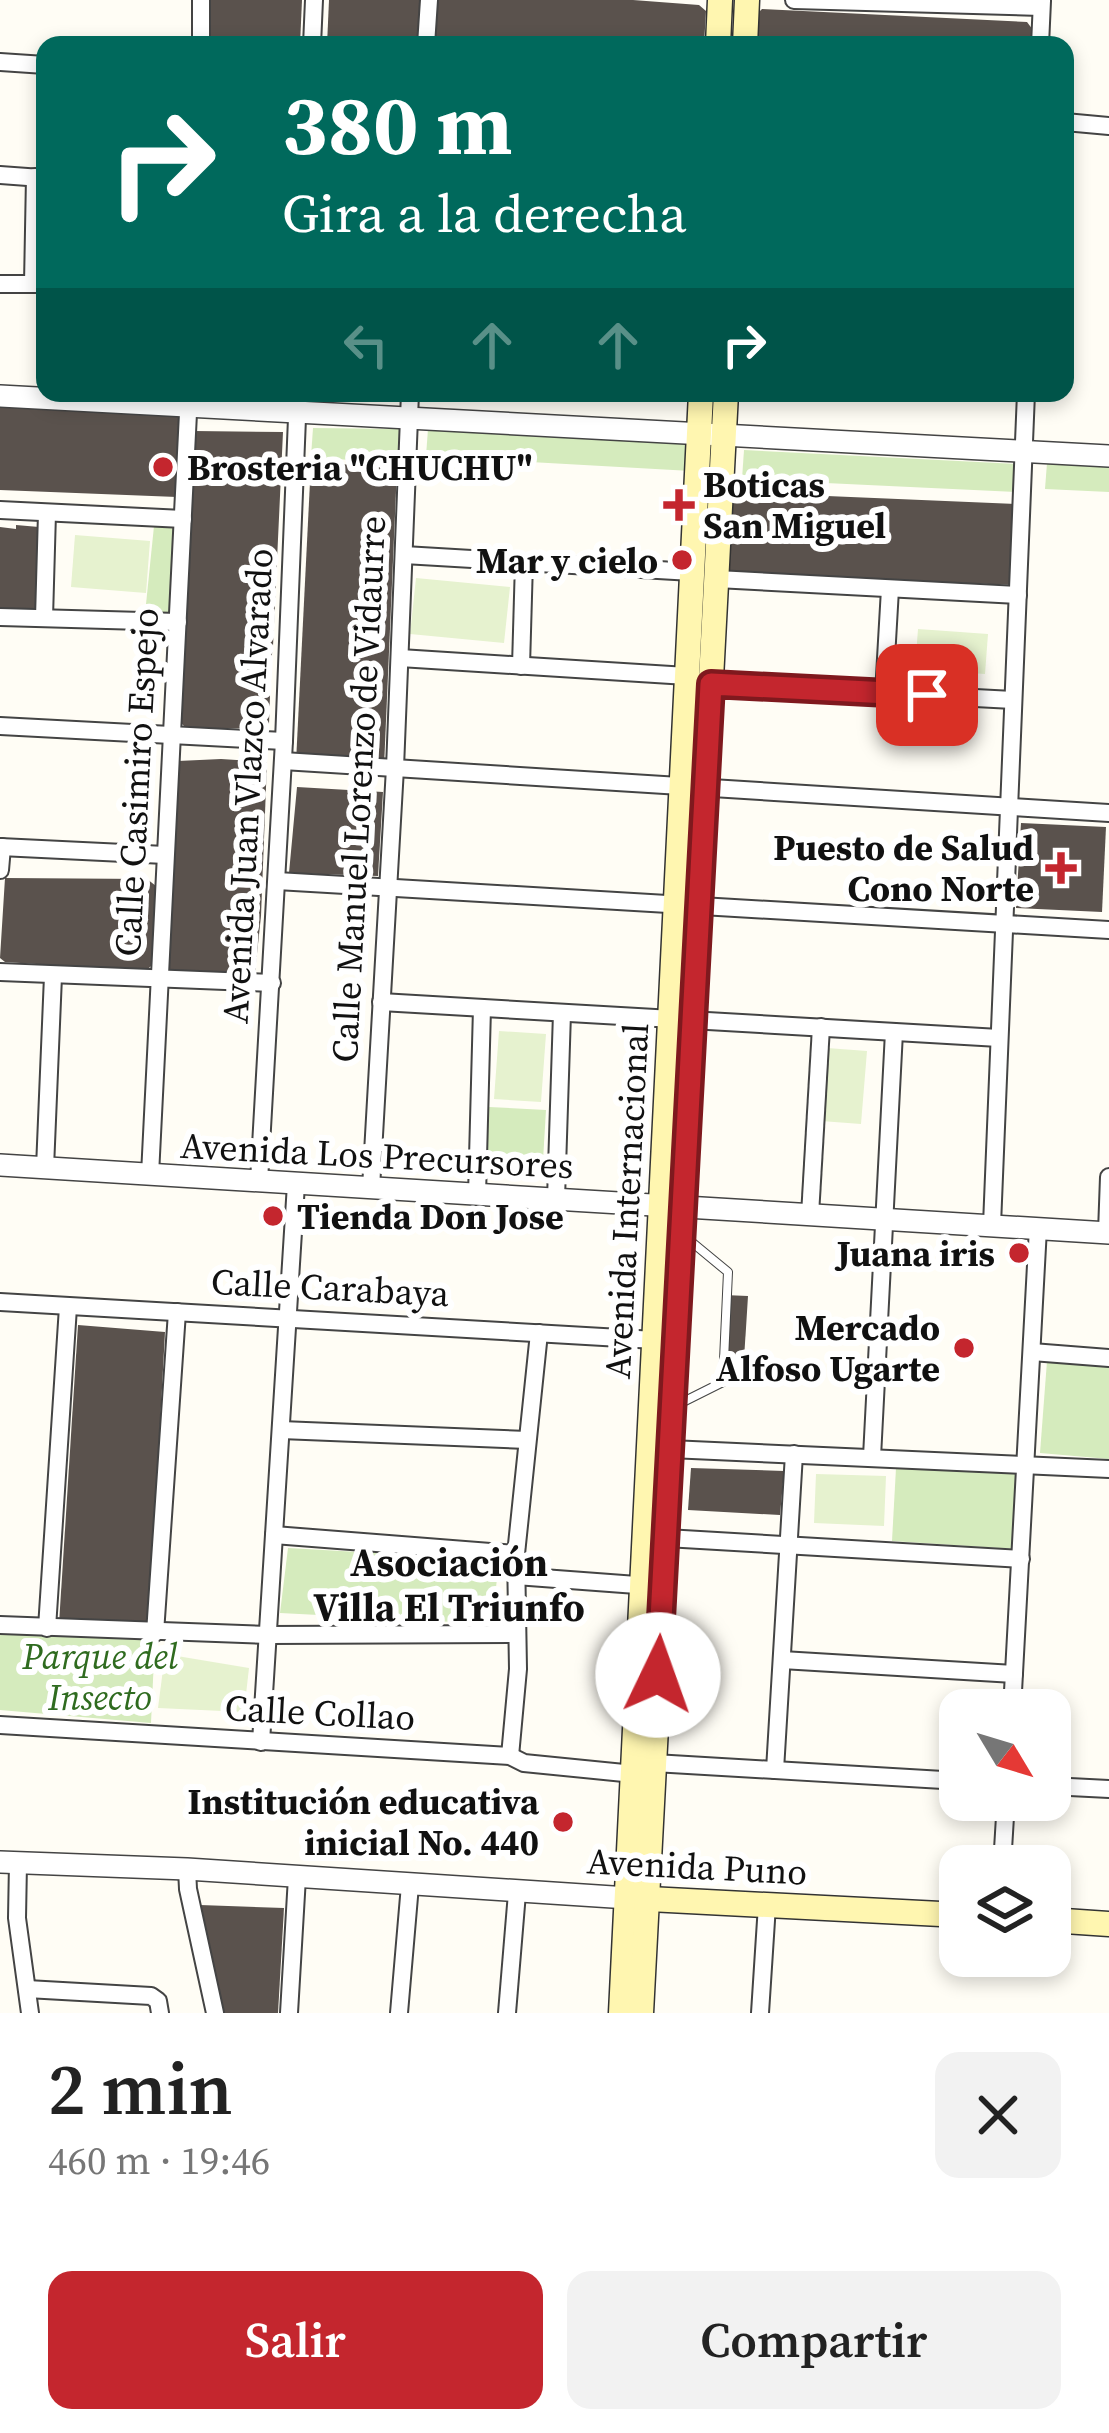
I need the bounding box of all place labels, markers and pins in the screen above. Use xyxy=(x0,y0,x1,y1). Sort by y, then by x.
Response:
place label: Brosteria "CHUCHU" xyxy=(187,443,533,492)
marker: Brosteria "CHUCHU" xyxy=(150,454,176,480)
place label: Boticas San Miguel xyxy=(703,460,886,550)
marker: Boticas San Miguel xyxy=(666,492,692,518)
place label: Mar y cielo xyxy=(476,536,658,585)
marker: Mar y cielo xyxy=(669,547,695,573)
pin xyxy=(876,644,978,746)
place label: Puesto de Salud Cono Norte xyxy=(773,823,1034,913)
marker: Puesto de Salud Cono Norte xyxy=(1045,852,1077,884)
place label: Tienda Don Jose xyxy=(297,1192,564,1241)
marker: Tienda Don Jose xyxy=(260,1203,286,1229)
place label: Juana iris xyxy=(835,1229,995,1278)
marker: Juana iris xyxy=(1006,1240,1032,1266)
place label: Mercado Alfoso Ugarte xyxy=(716,1303,940,1393)
marker: Mercado Alfoso Ugarte xyxy=(951,1335,977,1361)
place label: Institución educativa inicial No. 440 xyxy=(188,1777,540,1867)
marker: Institución educativa inicial No. 440 xyxy=(550,1809,576,1835)

